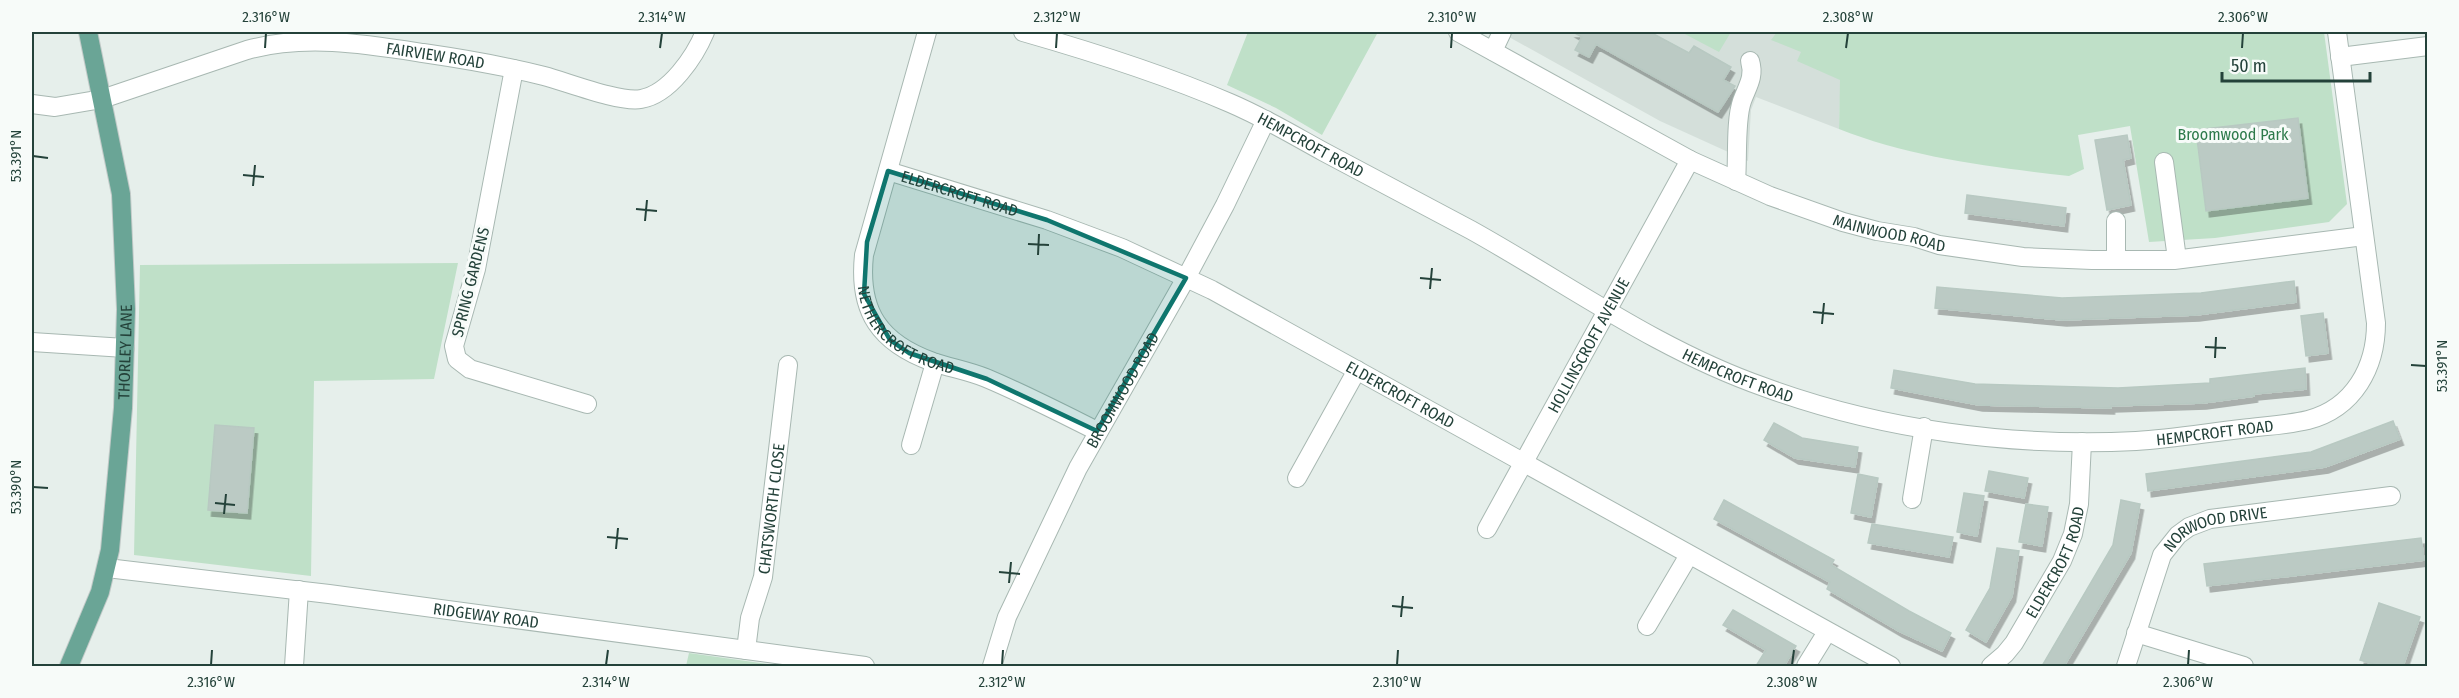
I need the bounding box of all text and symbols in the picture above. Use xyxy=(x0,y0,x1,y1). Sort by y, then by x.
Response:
text: 2.316°W xyxy=(242,8,290,26)
text: 2.314°W xyxy=(638,8,686,26)
text: 2.312°W xyxy=(1033,8,1081,26)
text: 2.310°W xyxy=(1428,8,1476,26)
text: 2.308°W xyxy=(1823,8,1873,26)
text: 2.306°W xyxy=(2218,8,2268,26)
street label: FAIRVIEW ROAD xyxy=(385,39,486,73)
scale bar xyxy=(2222,45,2370,83)
text: 50 m xyxy=(2231,55,2267,77)
street label: HEMPCROFT ROAD xyxy=(1254,109,1367,181)
park label: Broomwood Park xyxy=(2177,125,2289,144)
text: 53.391°N xyxy=(7,130,25,182)
street label: ELDERCROFT ROAD xyxy=(899,167,1020,220)
street label: MAINWOOD ROAD xyxy=(1830,210,1947,256)
street label: SPRING GARDENS xyxy=(448,225,493,339)
street label: HOLLINSCROFT AVENUE xyxy=(1544,274,1633,416)
street label: NETHERCROFT ROAD xyxy=(854,284,956,378)
street label: THORLEY LANE xyxy=(114,304,136,400)
street label: BROOMWOOD ROAD xyxy=(1082,329,1163,452)
text: 53.391°N xyxy=(2433,340,2451,392)
street label: HEMPCROFT ROAD xyxy=(1679,345,1796,407)
street label: ELDERCROFT ROAD xyxy=(1342,357,1458,432)
street label: HEMPCROFT ROAD xyxy=(2155,416,2274,449)
street label: CHATSWORTH CLOSE xyxy=(754,442,789,575)
text: 53.390°N xyxy=(7,460,25,514)
street label: NORWOOD DRIVE xyxy=(2160,503,2268,555)
street label: ELDERCROFT ROAD xyxy=(2022,505,2088,622)
street label: RIDGEWAY ROAD xyxy=(432,599,540,632)
text: 2.316°W xyxy=(187,673,235,691)
text: 2.314°W xyxy=(582,673,630,691)
text: 2.312°W xyxy=(978,673,1026,691)
text: 2.310°W xyxy=(1373,673,1421,691)
text: 2.308°W xyxy=(1767,673,1817,691)
text: 2.306°W xyxy=(2163,673,2213,691)

